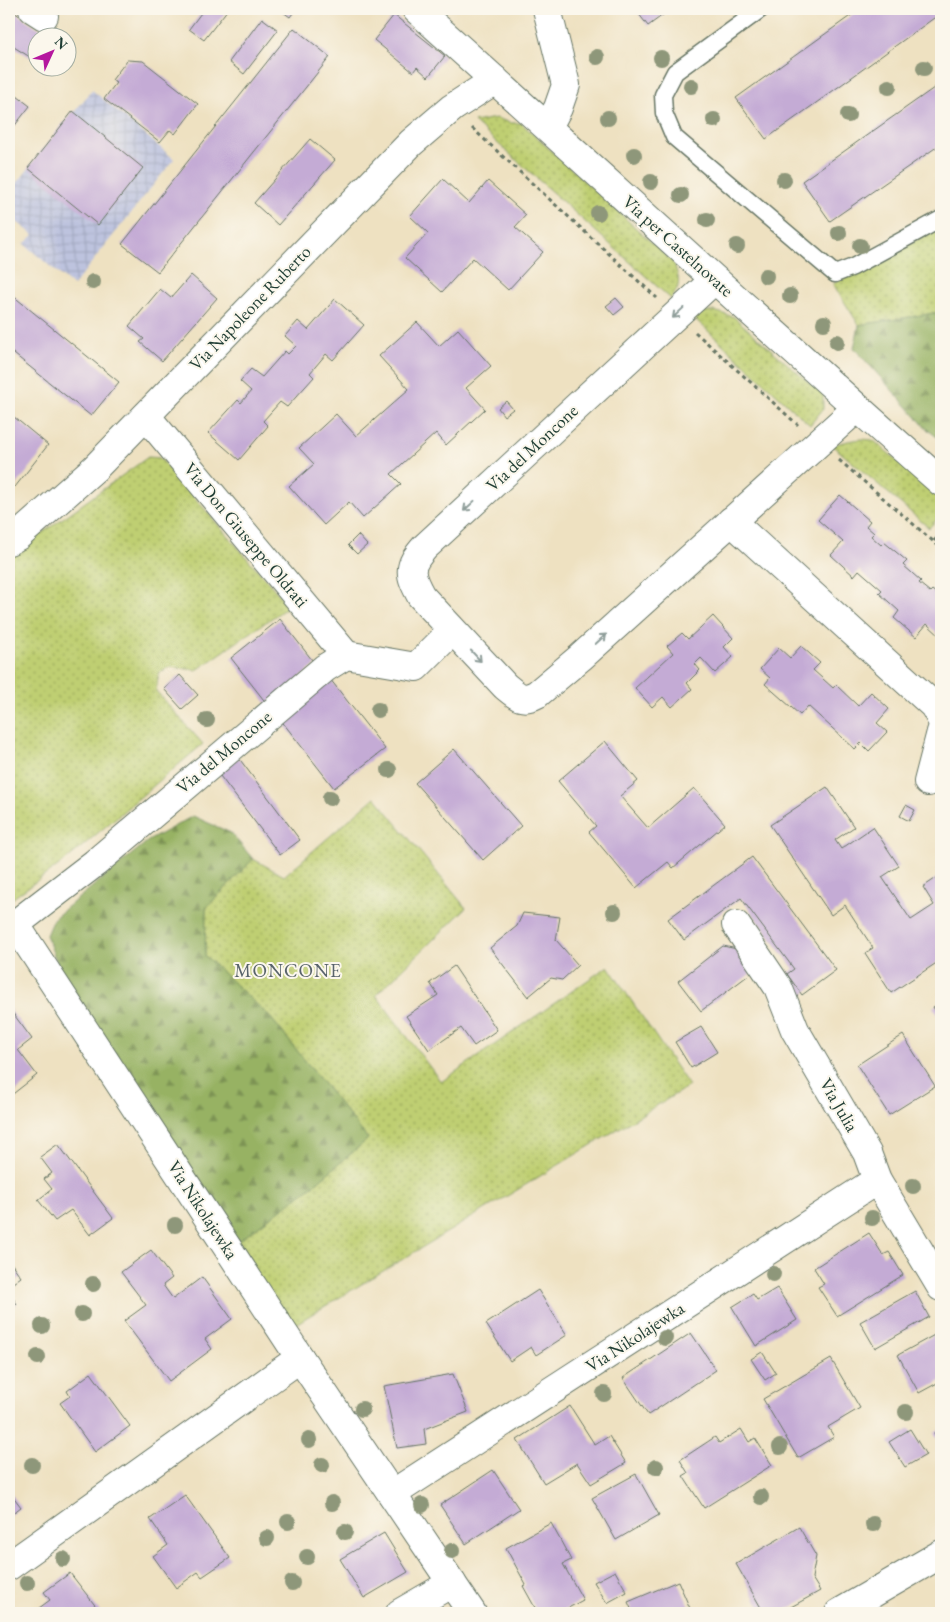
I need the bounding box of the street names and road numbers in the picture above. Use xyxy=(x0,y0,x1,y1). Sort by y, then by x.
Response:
street label: Via per Castelnovate xyxy=(618,190,739,301)
street label: Via Napoleone Ruberto xyxy=(184,240,316,375)
street label: Via del Moncone xyxy=(481,399,583,496)
street label: Via Don Giuseppe Oldrati xyxy=(179,458,314,612)
street label: Via del Moncone xyxy=(171,705,276,798)
street label: Via Julia xyxy=(815,1074,864,1137)
street label: Via Nikolajewka xyxy=(163,1156,244,1264)
street label: Via Nikolajewka xyxy=(581,1296,689,1377)

